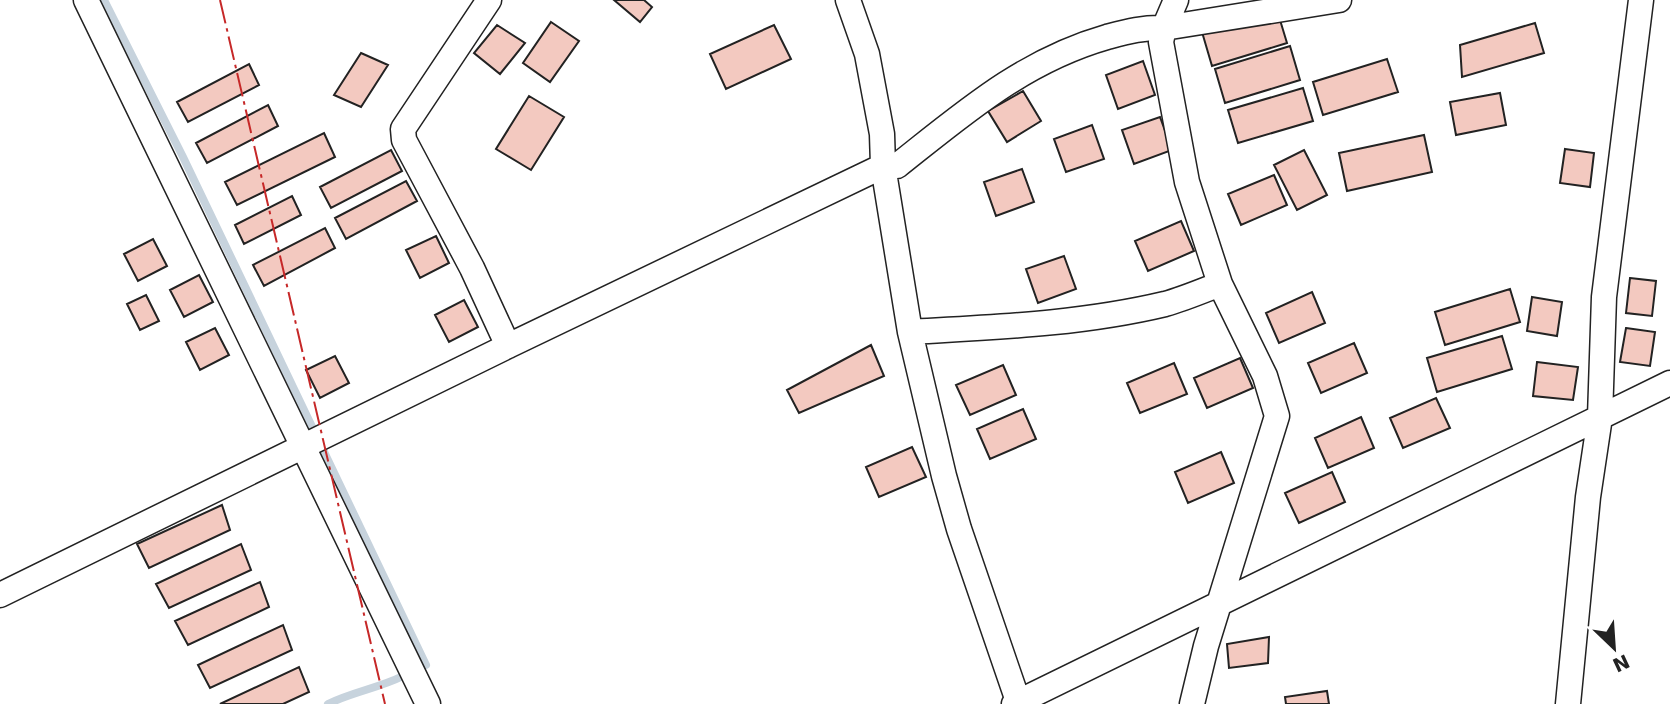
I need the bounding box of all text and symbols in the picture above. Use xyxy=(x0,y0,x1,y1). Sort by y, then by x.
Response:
north arrow xyxy=(1579,613,1649,683)
text: N xyxy=(1609,650,1633,677)

